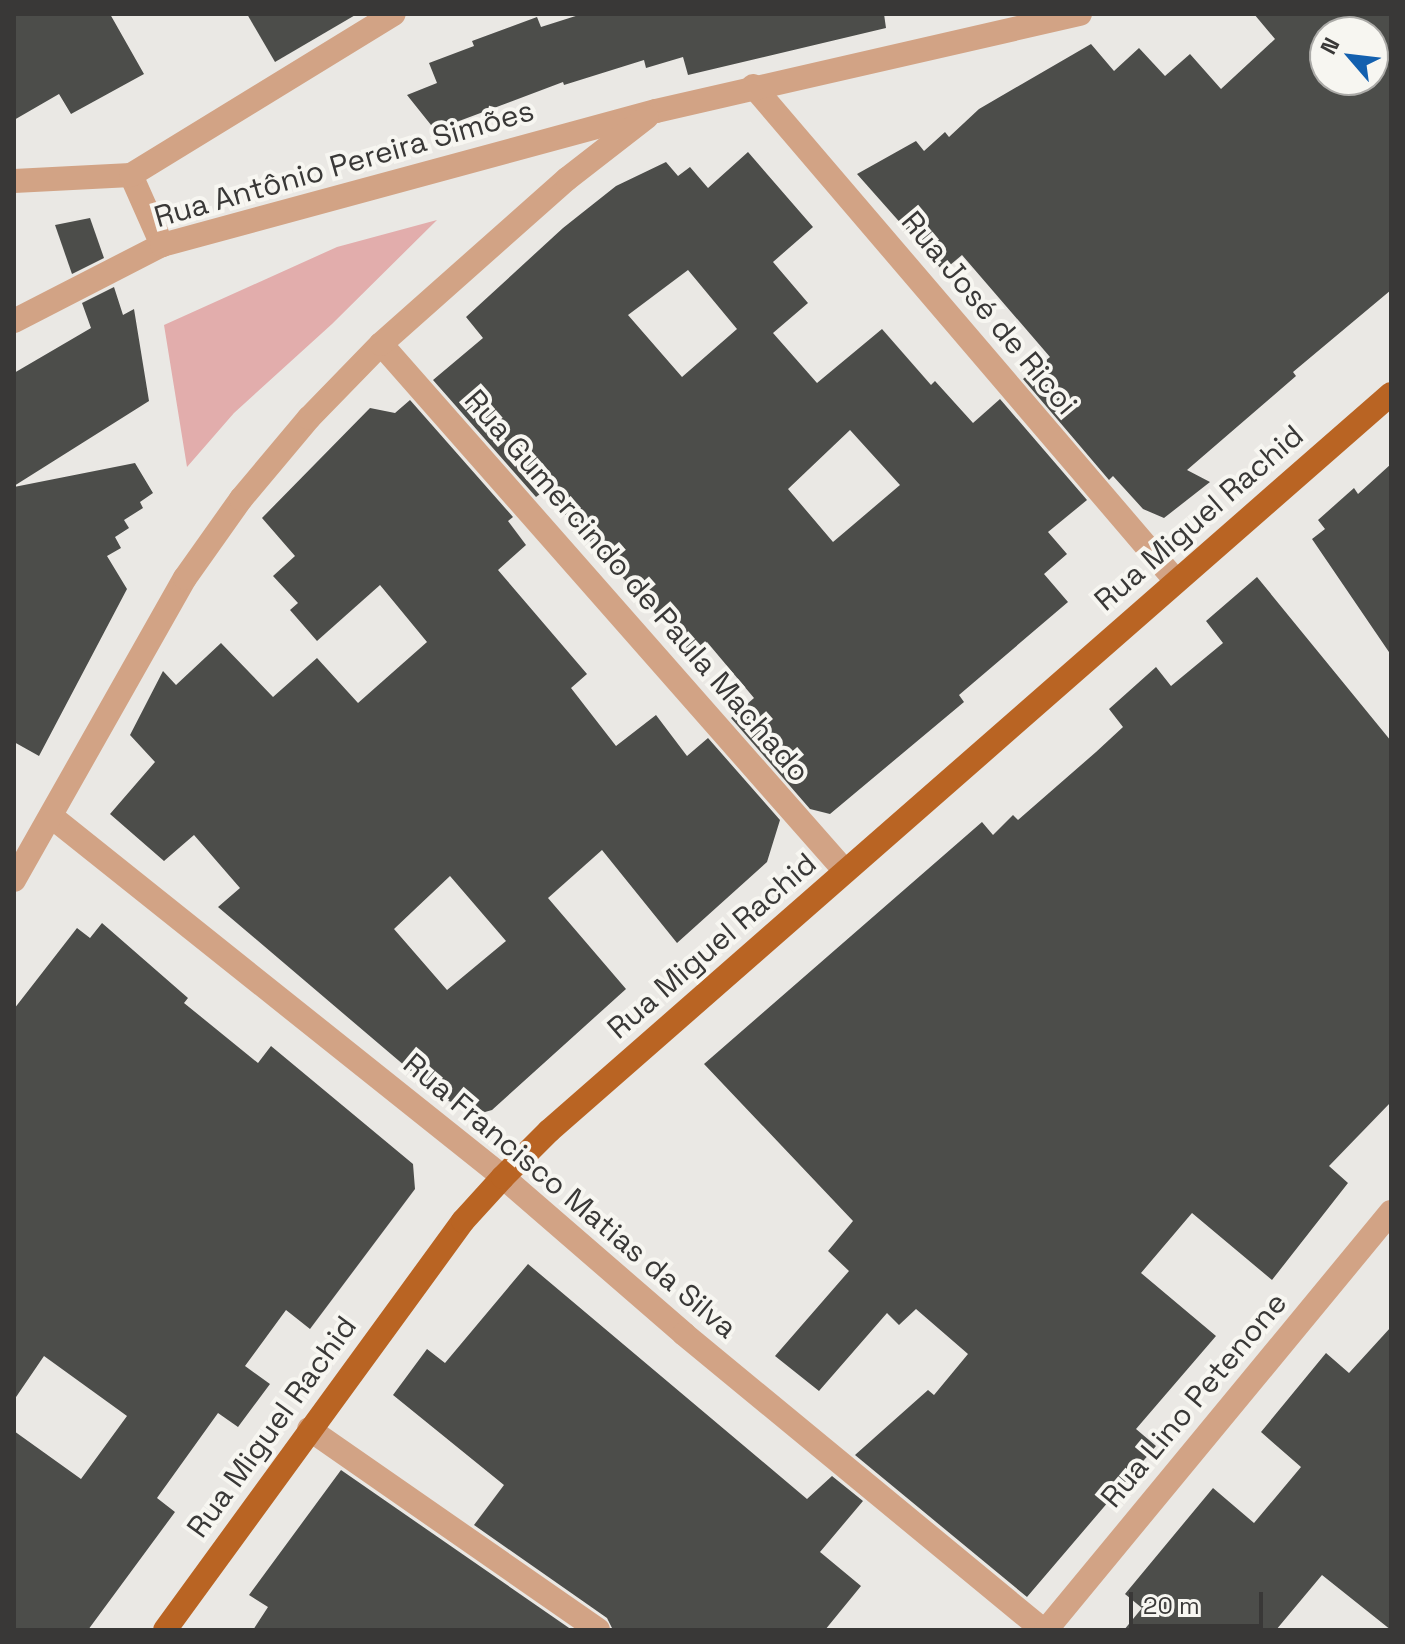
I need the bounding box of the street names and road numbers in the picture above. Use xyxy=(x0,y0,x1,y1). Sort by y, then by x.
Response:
street label: Rua Antônio Pereira Simões xyxy=(150,92,538,236)
street label: Rua José de Ricoi xyxy=(894,204,1084,422)
street label: Rua Gumercindo de Paula Machado xyxy=(457,383,817,789)
street label: Rua Miguel Rachid xyxy=(1087,418,1311,618)
street label: Rua Miguel Rachid xyxy=(600,846,824,1046)
street label: Rua Francisco Matias da Silva xyxy=(396,1046,744,1346)
street label: Rua Lino Petenone xyxy=(1094,1285,1294,1515)
street label: Rua Miguel Rachid xyxy=(180,1309,364,1545)

